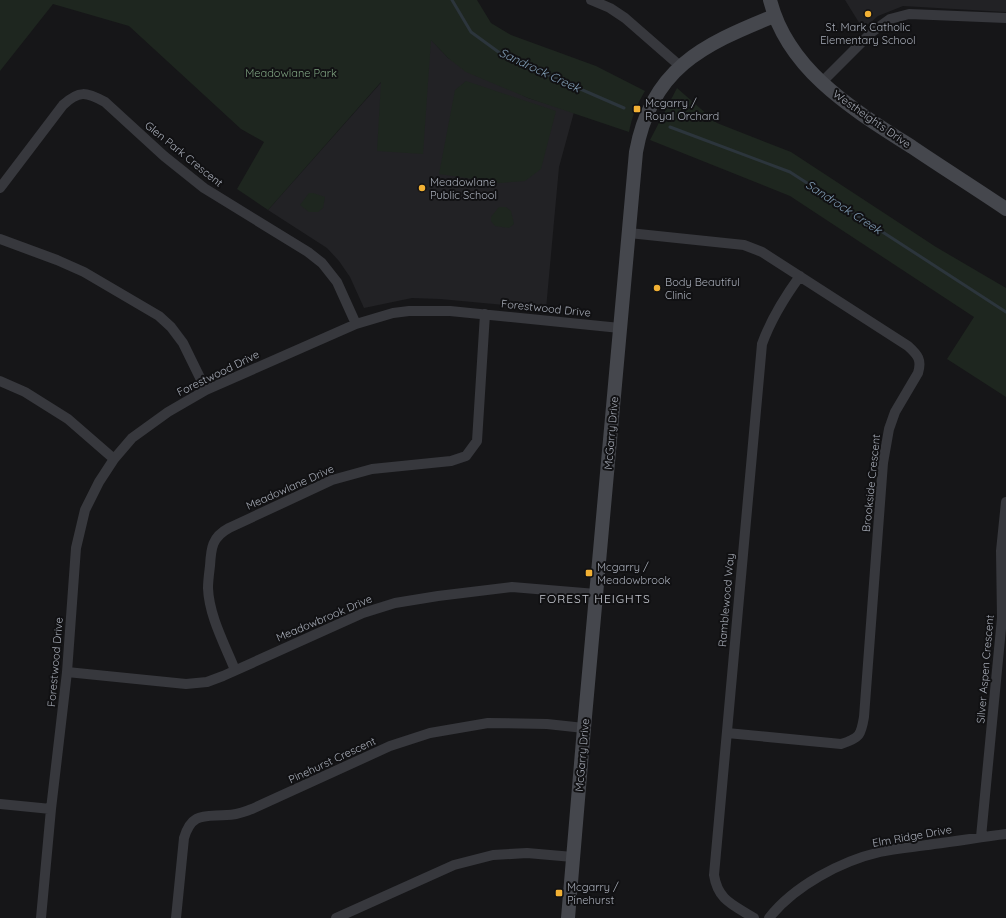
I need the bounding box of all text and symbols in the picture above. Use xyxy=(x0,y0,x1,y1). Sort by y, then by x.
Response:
marker: St. Mark Catholic Elementary School xyxy=(863,9,873,19)
place label: St. Mark Catholic Elementary School xyxy=(820,20,916,47)
water label: Sandrock Creek xyxy=(497,45,584,96)
park label: Meadowlane Park xyxy=(245,66,337,80)
street label: Westheights Drive xyxy=(830,87,914,151)
place label: Mcgarry / Royal Orchard xyxy=(645,96,719,123)
marker: Mcgarry / Royal Orchard xyxy=(632,104,642,114)
street label: Glen Park Crescent xyxy=(142,118,226,190)
place label: Meadowlane Public School xyxy=(430,175,497,202)
water label: Sandrock Creek xyxy=(803,177,886,238)
marker: Meadowlane Public School xyxy=(417,183,427,193)
place label: Body Beautiful Clinic xyxy=(665,275,740,302)
marker: Body Beautiful Clinic xyxy=(652,283,662,293)
street label: Forestwood Drive xyxy=(501,296,591,320)
street label: Forestwood Drive xyxy=(175,347,261,399)
street label: McGarry Drive xyxy=(601,396,621,470)
street label: Brookside Crescent xyxy=(859,433,883,533)
street label: Meadowlane Drive xyxy=(244,461,336,513)
street label: Ramblewood Way xyxy=(715,553,737,647)
place label: Mcgarry / Meadowbrook xyxy=(597,560,671,587)
marker: Mcgarry / Meadowbrook xyxy=(584,568,594,578)
street label: Meadowbrook Drive xyxy=(274,591,374,645)
district label: FOREST HEIGHTS xyxy=(539,591,651,606)
street label: Silver Aspen Crescent xyxy=(973,614,997,724)
street label: Forestwood Drive xyxy=(44,617,66,707)
street label: McGarry Drive xyxy=(572,718,592,792)
street label: Pinehurst Crescent xyxy=(286,734,378,786)
street label: Elm Ridge Drive xyxy=(871,822,953,850)
place label: Mcgarry / Pinehurst xyxy=(567,880,619,907)
marker: Mcgarry / Pinehurst xyxy=(554,888,564,898)

